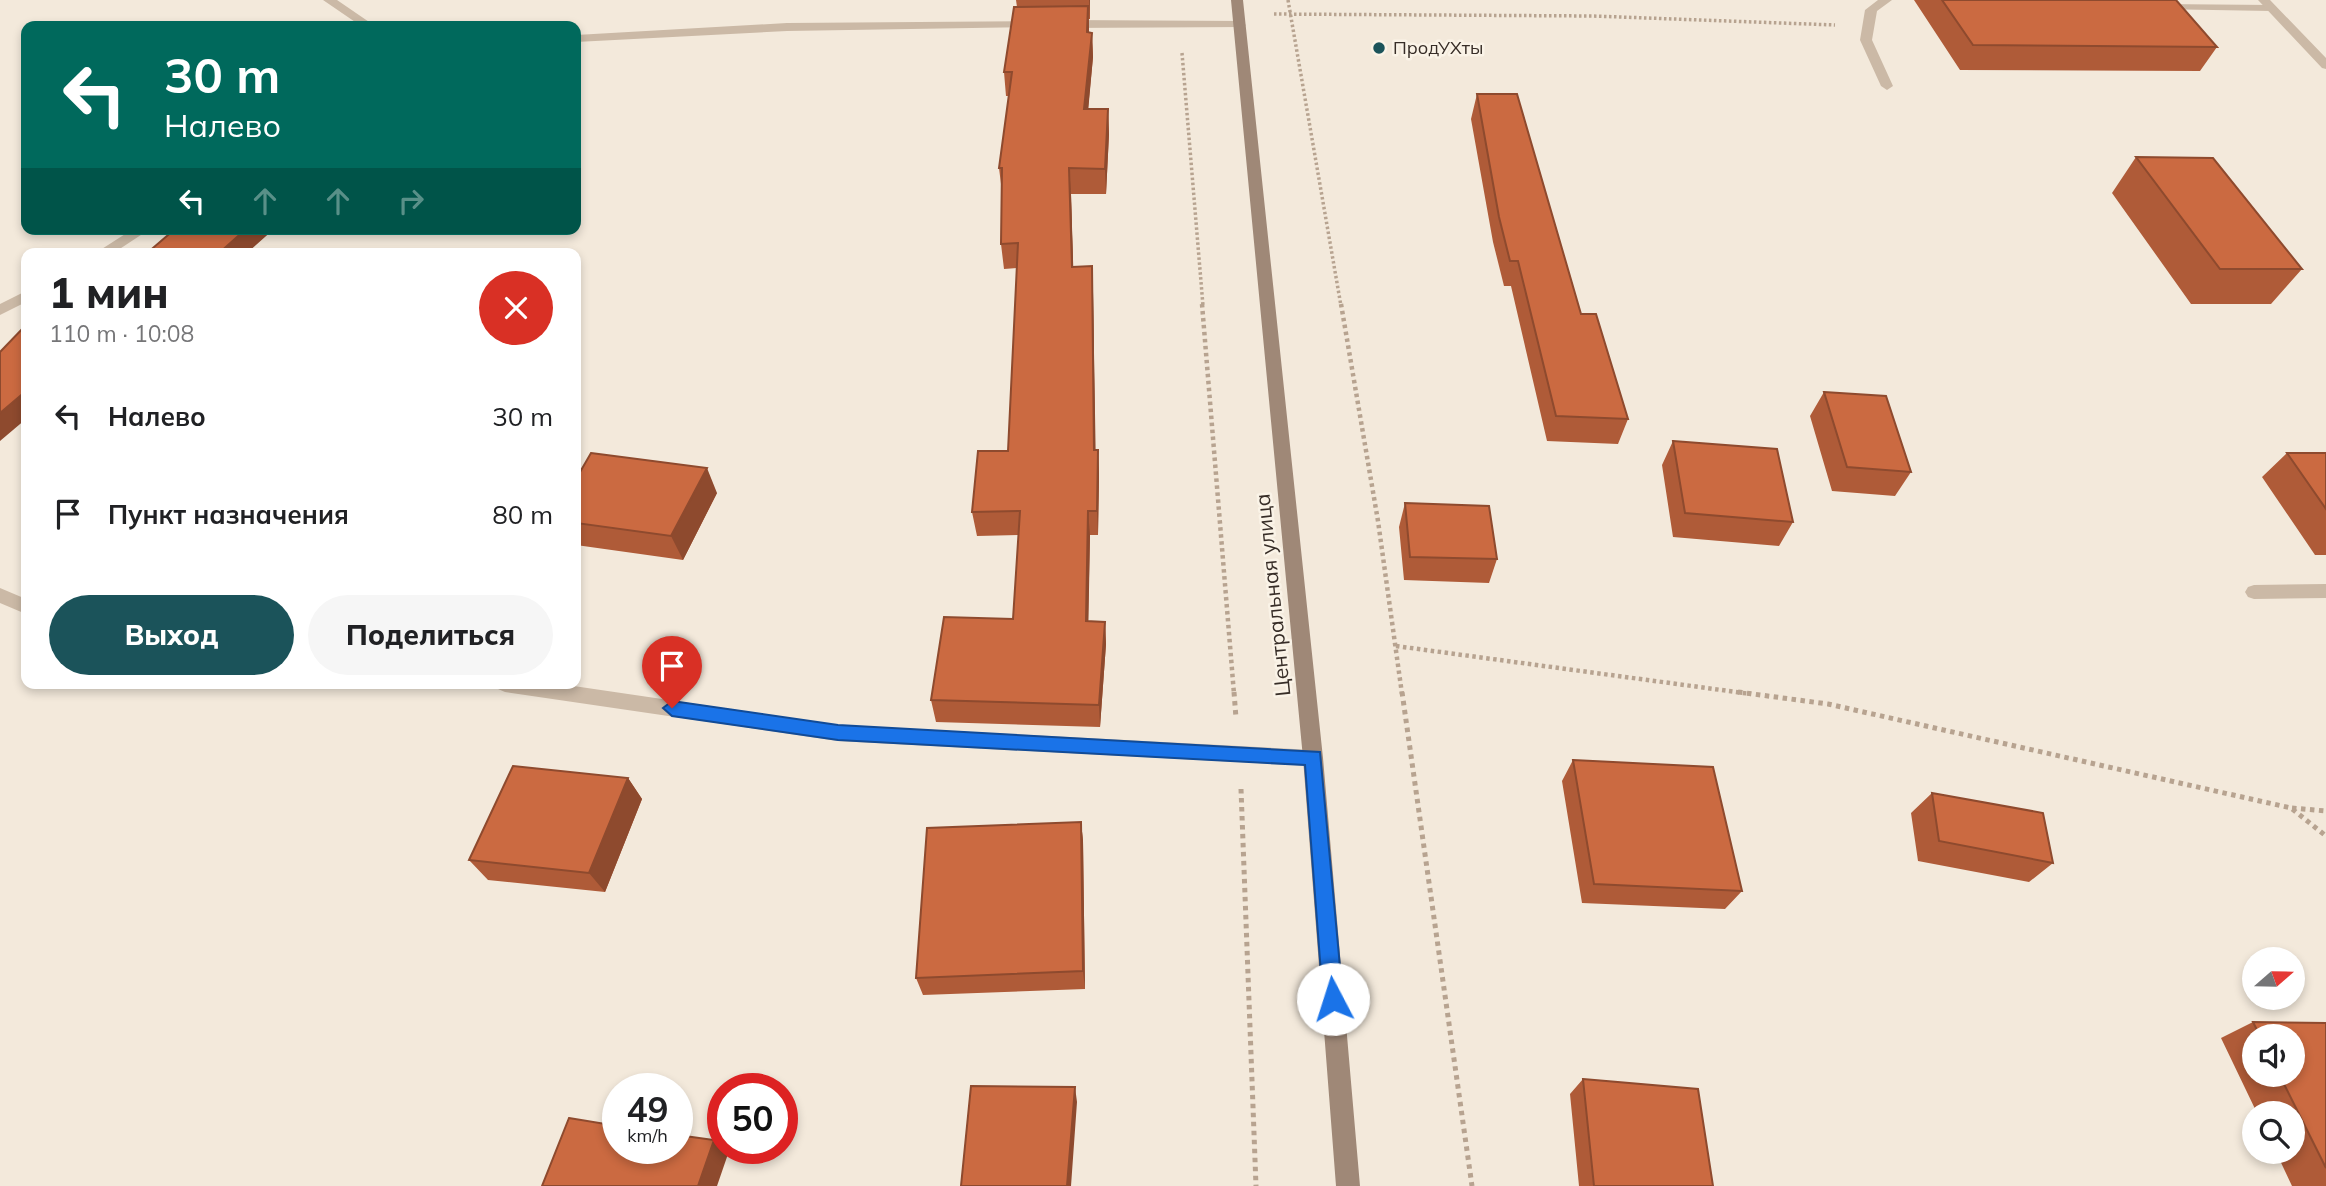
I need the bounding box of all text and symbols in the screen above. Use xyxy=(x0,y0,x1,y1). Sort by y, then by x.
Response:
place label: ПродУХты xyxy=(1393,36,1483,59)
marker: ПродУХты xyxy=(1371,40,1387,56)
text: 30 m xyxy=(164,44,280,105)
icon: left xyxy=(49,49,140,140)
text: Налево xyxy=(164,105,281,145)
icon: left xyxy=(173,182,211,220)
icon: ahead xyxy=(246,182,284,220)
icon: ahead xyxy=(319,182,357,220)
icon: right xyxy=(392,182,430,220)
text: 1 мин xyxy=(49,266,169,319)
button: close xyxy=(479,271,553,345)
text: 110 m · 10:08 xyxy=(49,319,194,348)
icon: left xyxy=(49,397,87,435)
text: Налево xyxy=(108,400,206,433)
text: 30 m xyxy=(492,400,553,433)
street label: Центральная улица xyxy=(1248,492,1296,698)
icon: arrive xyxy=(49,495,87,533)
text: Пункт назначения xyxy=(108,498,349,531)
text: 80 m xyxy=(492,498,553,531)
button: Выход xyxy=(49,595,294,675)
button: Поделиться xyxy=(308,595,553,675)
pin xyxy=(642,636,702,708)
icon: arrive xyxy=(653,647,691,685)
north arrow xyxy=(2242,947,2305,1010)
map controls xyxy=(2242,947,2305,1164)
position arrow xyxy=(1296,962,1370,1036)
button: sound xyxy=(2242,1024,2305,1087)
speed limit sign: 50 xyxy=(707,1073,798,1164)
text: 49 xyxy=(626,1087,669,1131)
button: search xyxy=(2242,1101,2305,1164)
text: km/h xyxy=(627,1124,668,1147)

